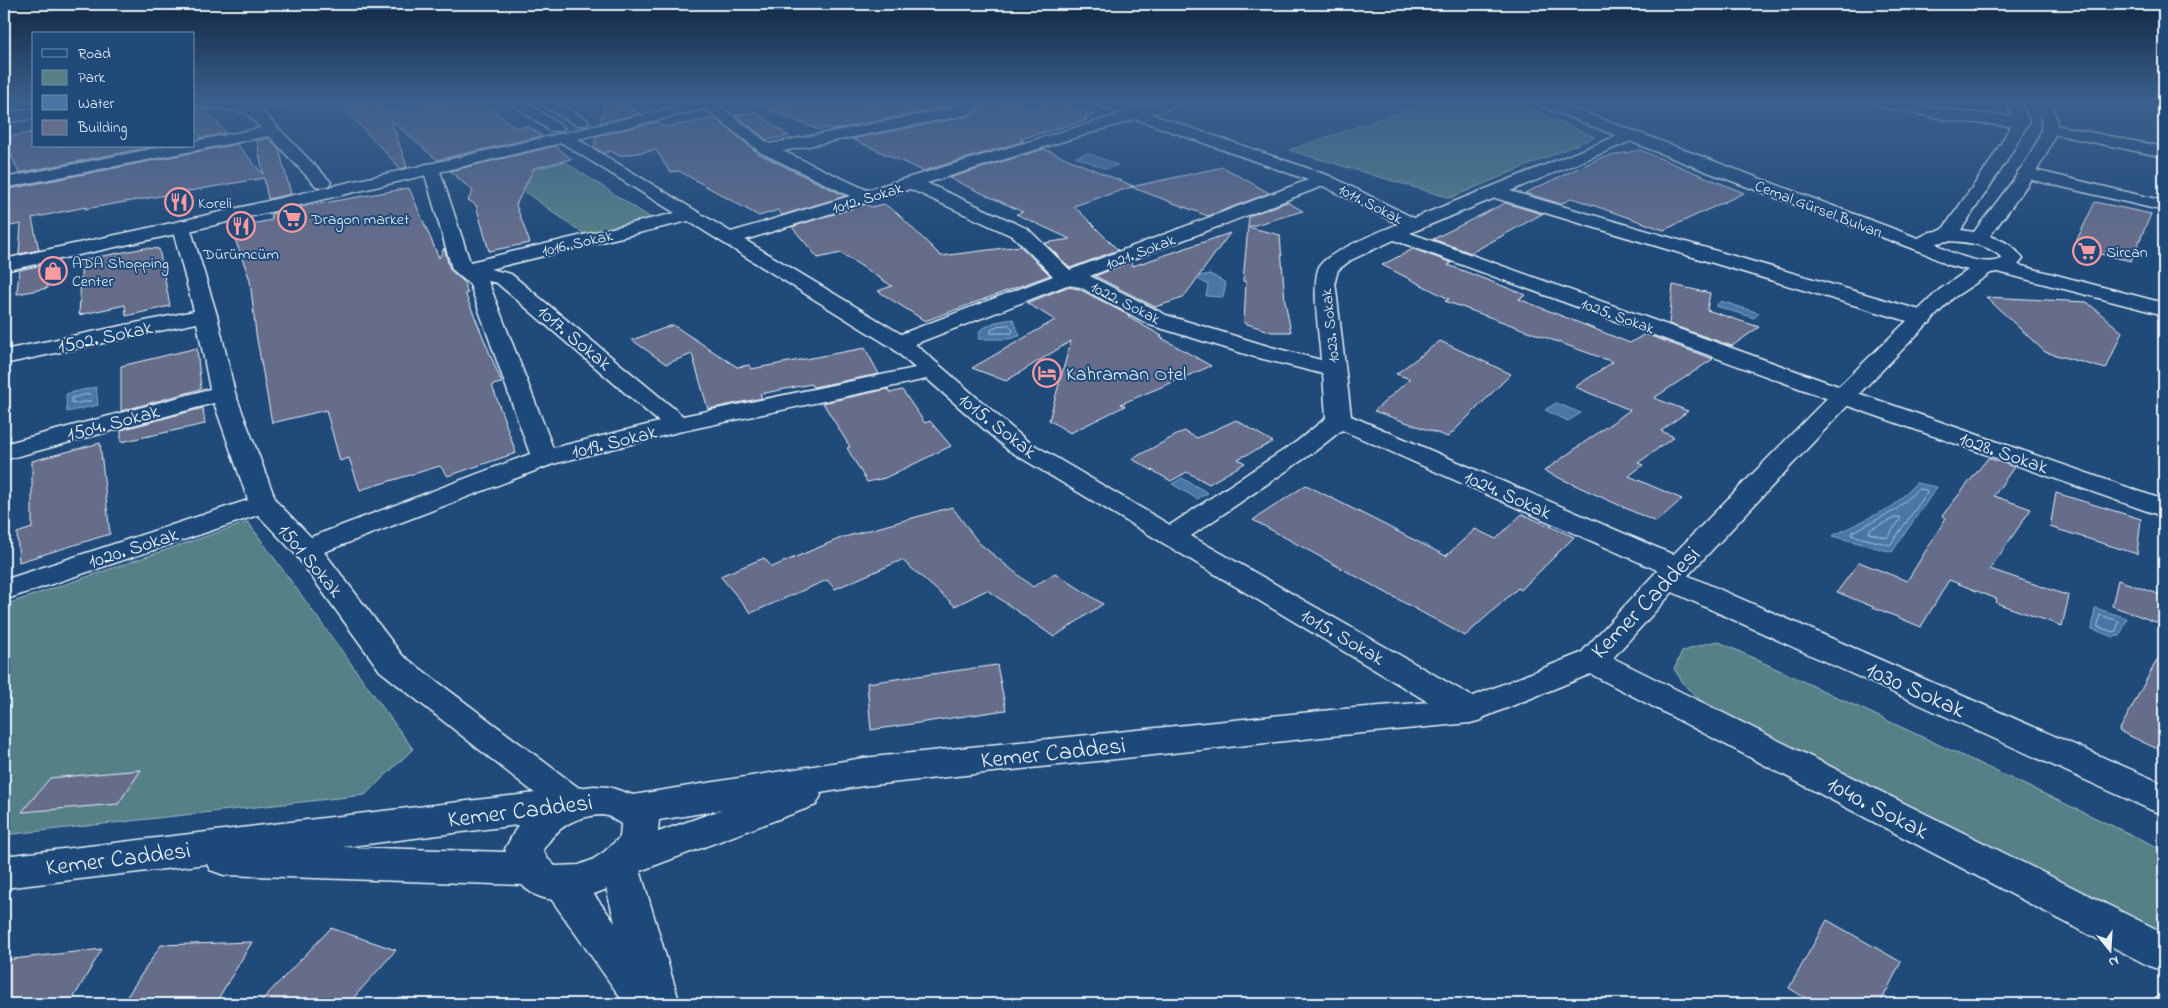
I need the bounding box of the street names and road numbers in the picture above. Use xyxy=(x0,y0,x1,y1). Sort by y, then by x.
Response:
street label: Cemal Gürsel Bulvarı xyxy=(1751,174,1886,245)
street label: 1012. Sokak xyxy=(829,176,907,221)
street label: 1011. Sokak xyxy=(1333,178,1408,232)
street label: 1016. Sokak xyxy=(540,224,616,264)
street label: 1021. Sokak xyxy=(1102,228,1180,277)
street label: 1022. Sokak xyxy=(1086,276,1165,332)
street label: 1023. Sokak xyxy=(1315,286,1347,364)
street label: 1025. Sokak xyxy=(1577,292,1659,342)
street label: 1017. Sokak xyxy=(530,299,617,379)
street label: 1502. Sokak xyxy=(55,314,156,363)
street label: 1015. Sokak xyxy=(951,387,1042,467)
street label: 1504. Sokak xyxy=(64,398,163,451)
street label: 1019. Sokak xyxy=(569,419,661,468)
street label: 1028. Sokak xyxy=(1955,426,2052,483)
street label: 1024. Sokak xyxy=(1458,464,1556,529)
street label: 1501 Sokak xyxy=(269,518,349,605)
street label: 1020. Sokak xyxy=(85,521,183,578)
street label: Kemer Caddesi xyxy=(1584,539,1710,668)
street label: 1015. Sokak xyxy=(1294,602,1389,674)
street label: 1030 Sokak xyxy=(1860,654,1971,729)
street label: Kemer Caddesi xyxy=(979,729,1127,780)
street label: 1040. Sokak xyxy=(1820,769,1934,850)
street label: Kemer Caddesi xyxy=(446,786,595,839)
street label: Kemer Caddesi xyxy=(44,834,193,887)

